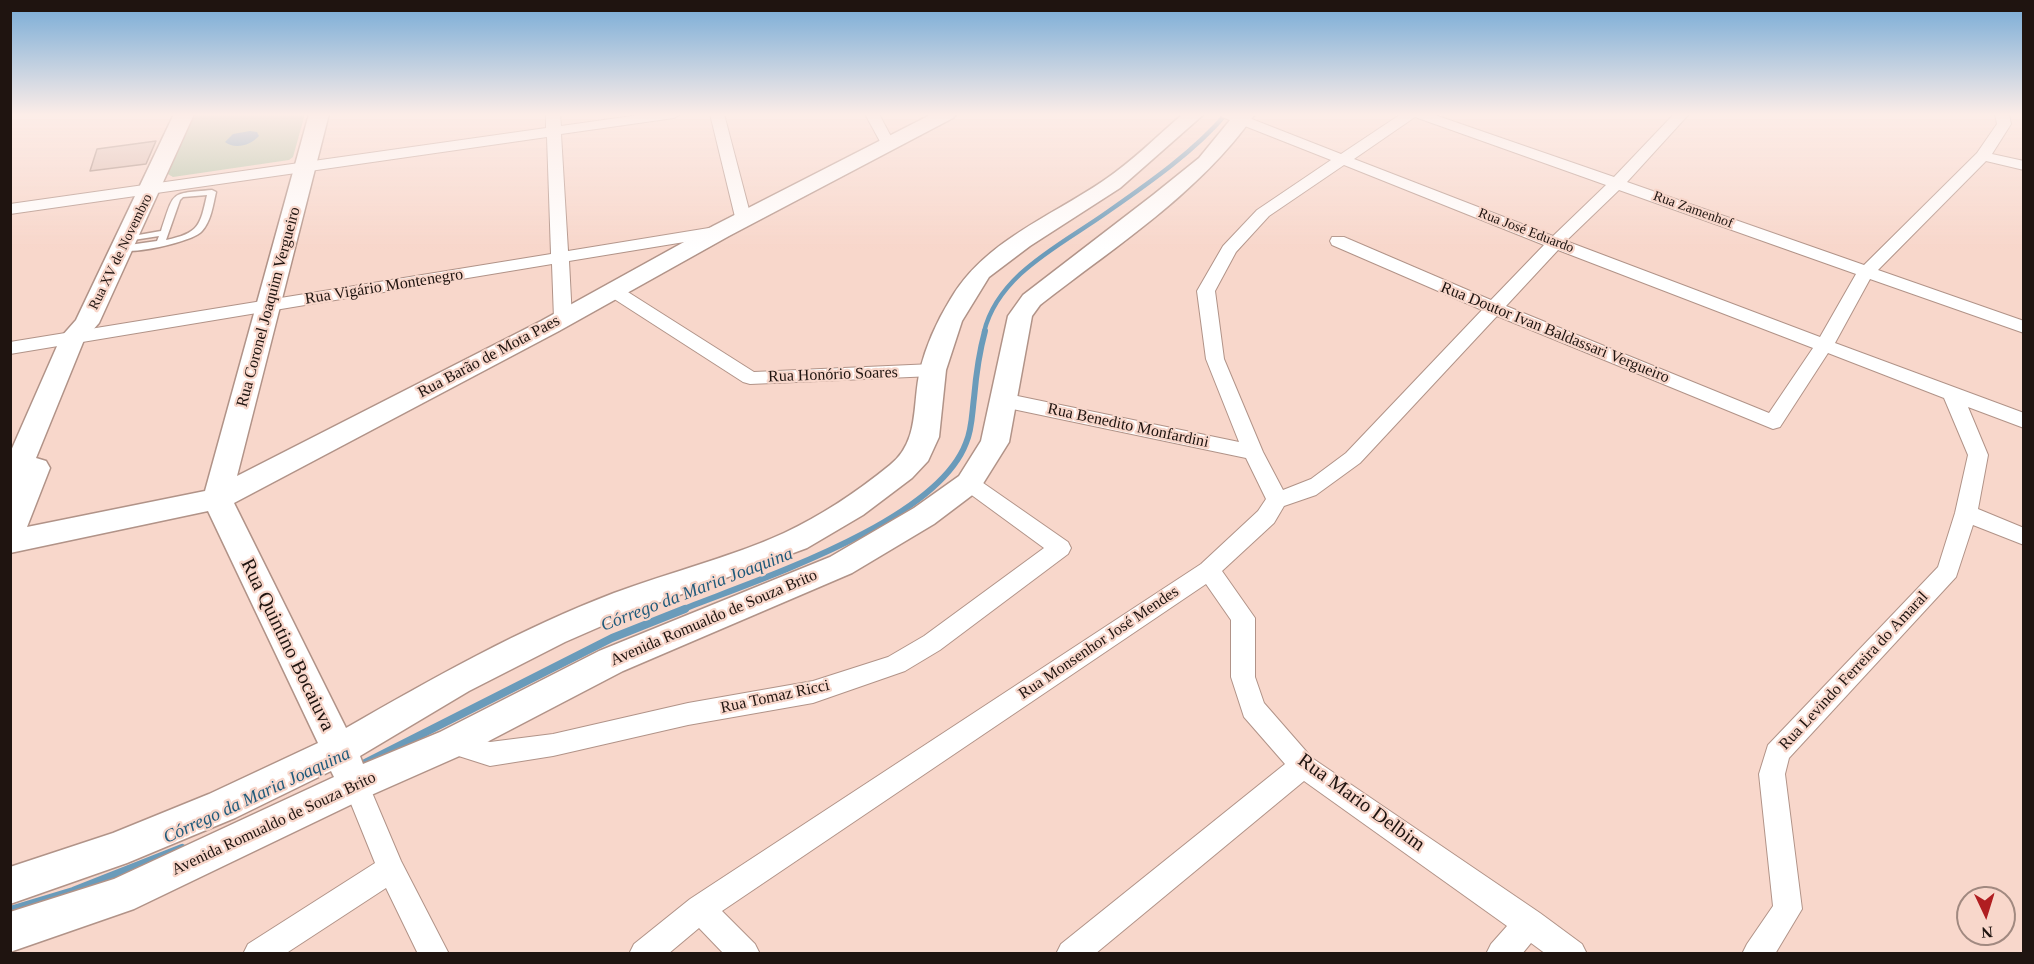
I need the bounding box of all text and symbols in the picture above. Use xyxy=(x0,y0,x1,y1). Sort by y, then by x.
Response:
street label: Rua Zamenhof xyxy=(1651,188,1735,232)
street label: Rua XV de Novembro xyxy=(86,192,156,312)
street label: Rua Coronel Joaquim Vergueiro xyxy=(233,205,305,409)
street label: Rua José Eduardo xyxy=(1476,205,1576,257)
street label: Rua Vigário Montenegro xyxy=(304,265,464,309)
street label: Rua Doutor Ivan Baldassari Vergueiro xyxy=(1438,278,1672,388)
street label: Rua Barão de Mota Paes xyxy=(415,311,563,403)
street label: Rua Honório Soares xyxy=(768,363,898,387)
street label: Rua Benedito Monfardini xyxy=(1046,400,1210,452)
water label: Córrego da Maria Joaquina xyxy=(598,543,796,637)
street label: Rua Quintino Bocaiuva xyxy=(235,555,339,735)
street label: Avenida Romualdo de Souza Brito xyxy=(608,566,820,670)
street label: Rua Monsenhor José Mendes xyxy=(1015,582,1183,704)
street label: Rua Levindo Ferreira do Amaral xyxy=(1775,588,1933,754)
street label: Rua Tomaz Ricci xyxy=(719,676,831,718)
water label: Córrego da Maria Joaquina xyxy=(160,743,354,849)
street label: Rua Mario Delbim xyxy=(1293,749,1429,857)
street label: Avenida Romualdo de Souza Brito xyxy=(169,768,379,880)
north arrow xyxy=(1956,886,2016,946)
text: N xyxy=(1981,924,1994,941)

